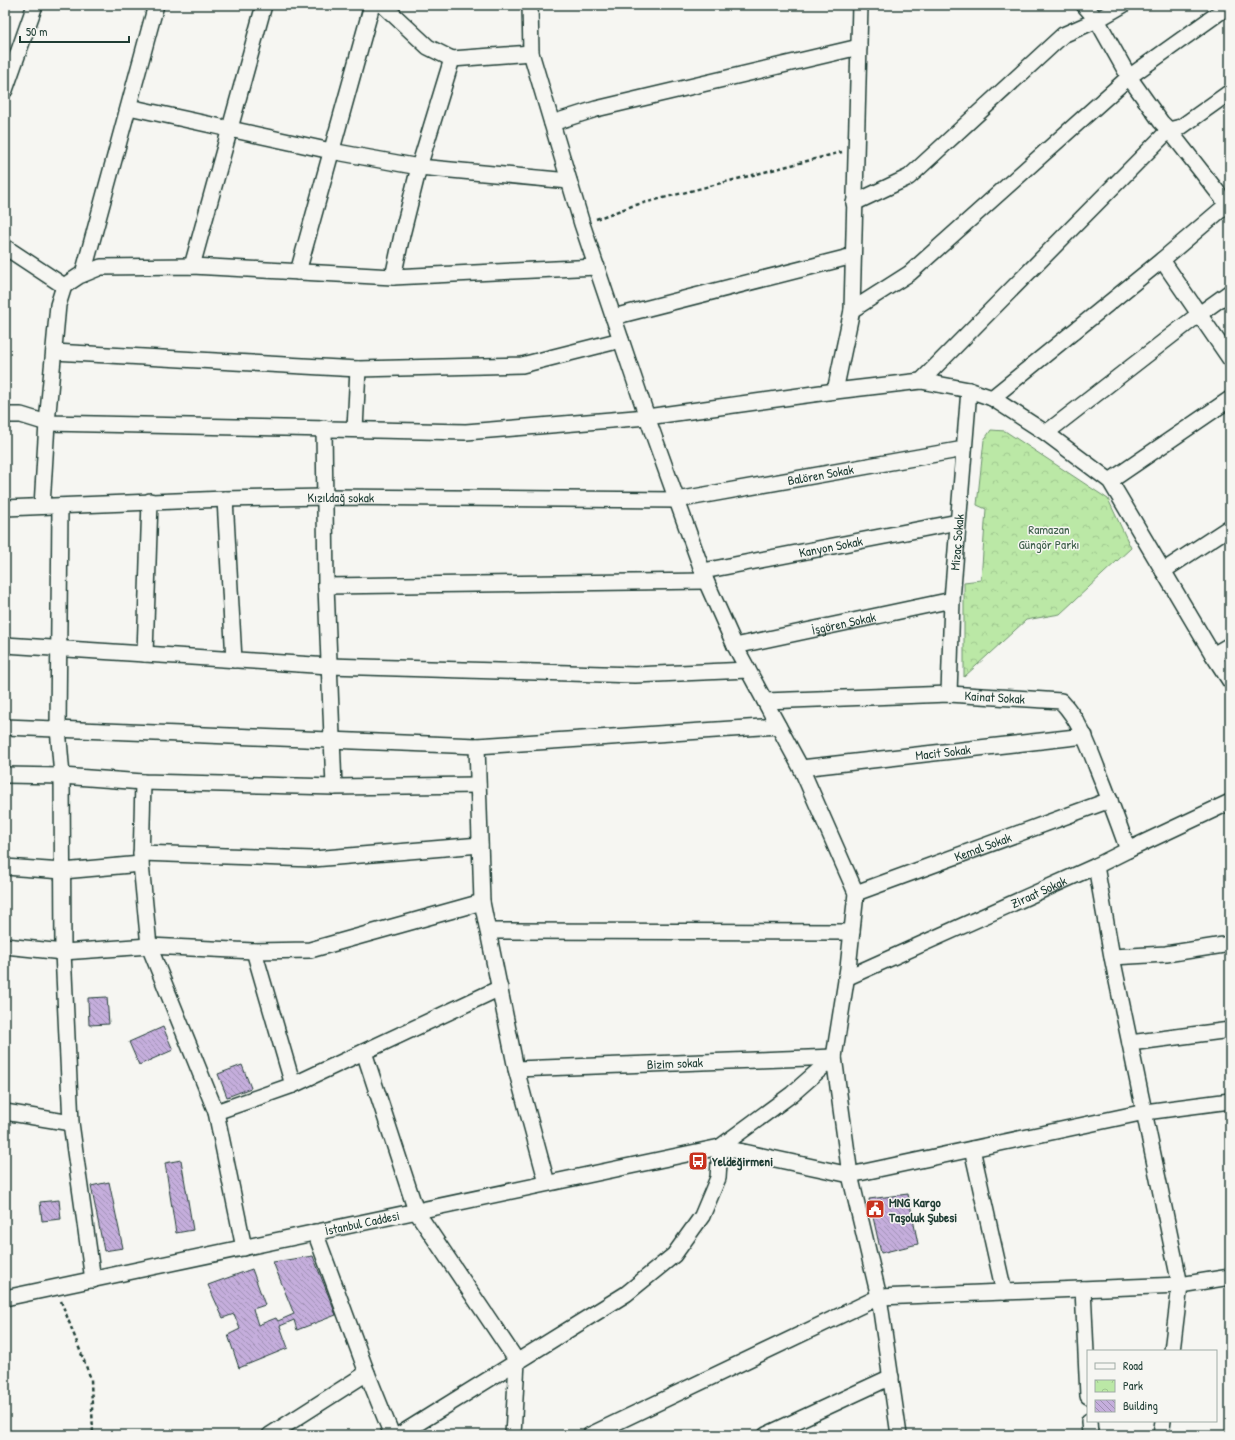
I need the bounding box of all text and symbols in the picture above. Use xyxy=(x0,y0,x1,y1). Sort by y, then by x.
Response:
scale bar xyxy=(20,18,129,44)
text: 50 m xyxy=(26,23,47,40)
street label: Balören Sokak xyxy=(786,460,856,489)
street label: Kızıldağ sokak xyxy=(307,488,375,506)
street label: Mizaç Sokak xyxy=(945,513,968,571)
park label: Ramazan Güngör Parkı xyxy=(1019,520,1080,553)
street label: Kanyon Sokak xyxy=(797,531,865,561)
street label: İşgören Sokak xyxy=(810,607,878,639)
street label: Kainat Sokak xyxy=(964,686,1026,708)
street label: Macit Sokak xyxy=(915,740,972,764)
street label: Kemal Sokak xyxy=(952,828,1014,865)
street label: Ziraat Sokak xyxy=(1008,871,1070,912)
street label: Bizim sokak xyxy=(647,1053,704,1073)
bus stop icon: Yeldeğirmeni xyxy=(687,1150,709,1172)
place label: Yeldeğirmeni xyxy=(712,1152,773,1171)
place label: MNG Kargo Taşoluk Şubesi xyxy=(888,1193,957,1226)
public building icon: MNG Kargo Taşoluk Şubesi xyxy=(864,1198,886,1220)
street label: İstanbul Caddesi xyxy=(323,1206,401,1239)
legend xyxy=(1087,1350,1217,1422)
text: Road xyxy=(1123,1357,1143,1374)
text: Park xyxy=(1123,1377,1143,1394)
text: Building xyxy=(1123,1397,1158,1414)

